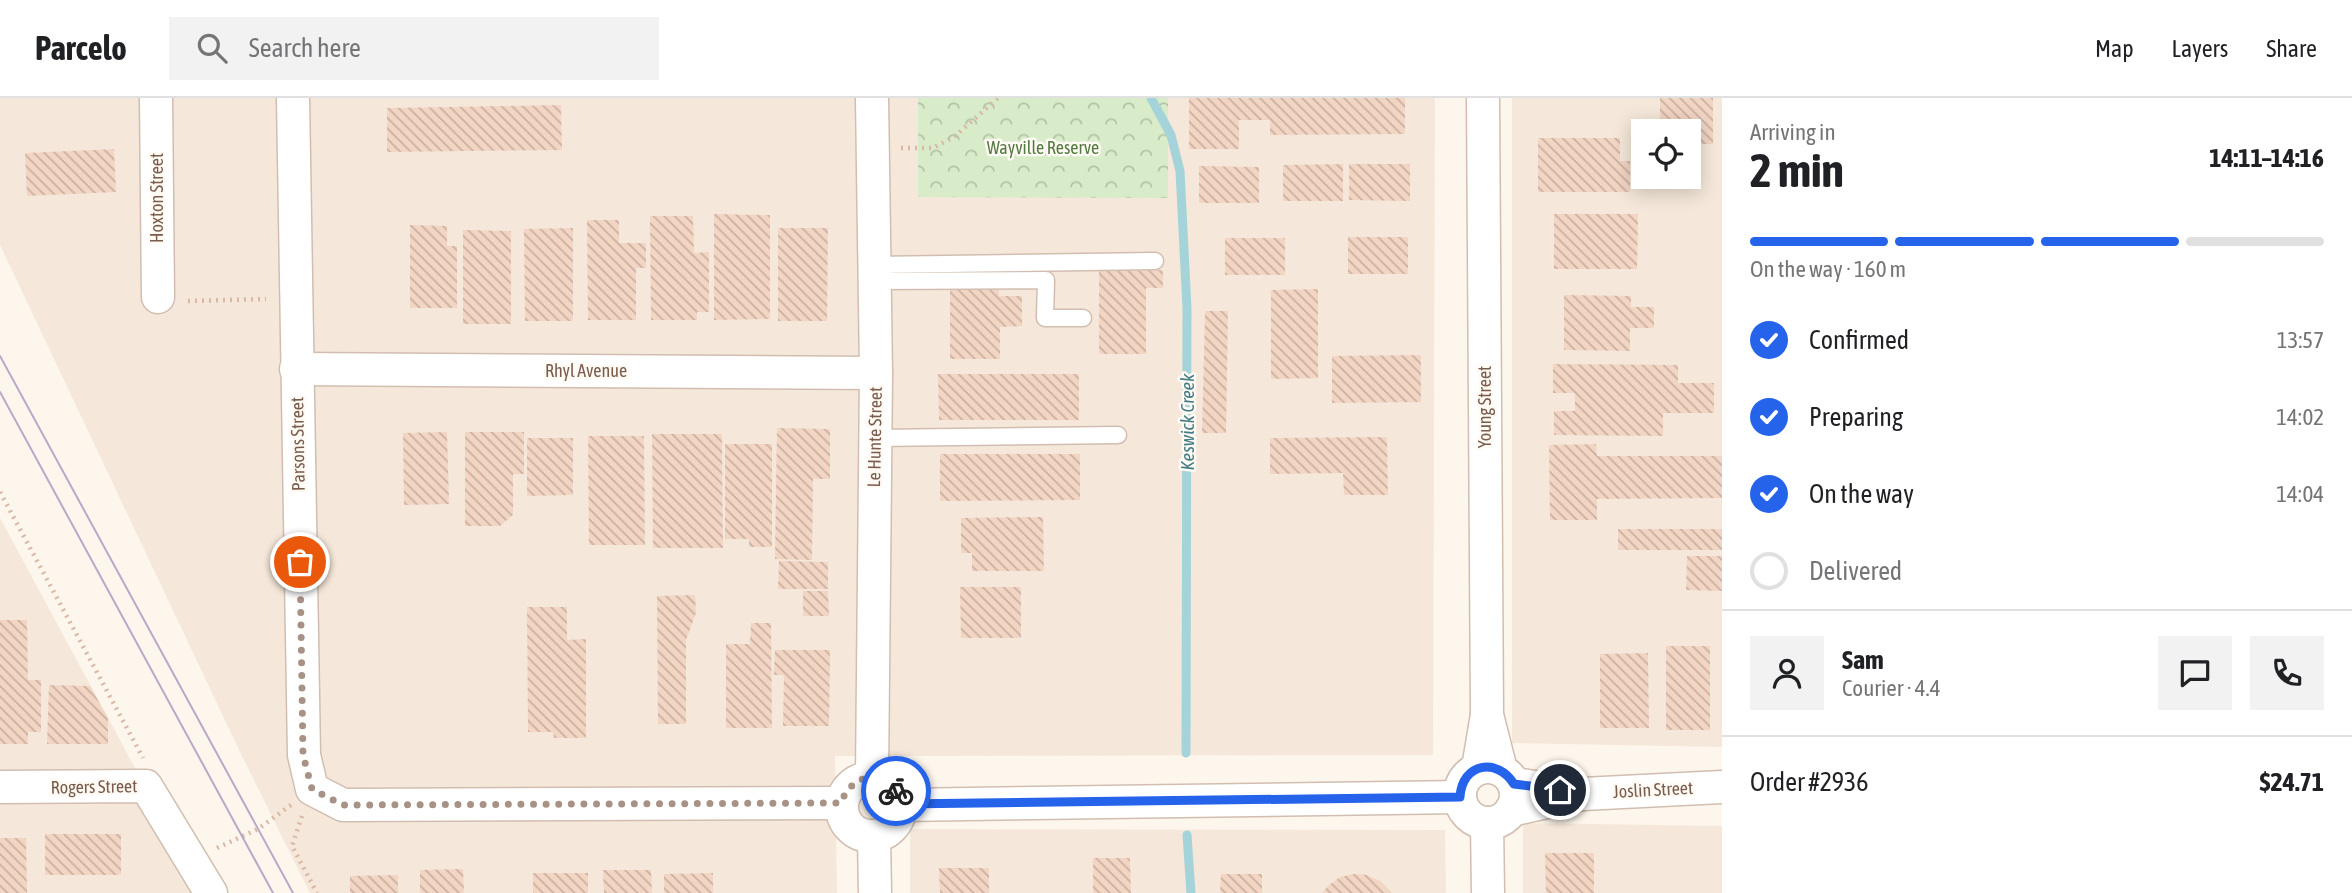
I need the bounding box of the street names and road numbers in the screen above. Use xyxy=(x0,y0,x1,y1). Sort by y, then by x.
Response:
street label: Hoxton Street xyxy=(146,153,167,243)
street label: Rhyl Avenue xyxy=(545,360,627,381)
street label: Young Street xyxy=(1474,366,1495,448)
street label: Le Hunte Street xyxy=(863,387,886,487)
street label: Parsons Street xyxy=(286,397,309,491)
street label: Rogers Street xyxy=(50,775,137,798)
street label: Joslin Street xyxy=(1612,777,1694,802)

